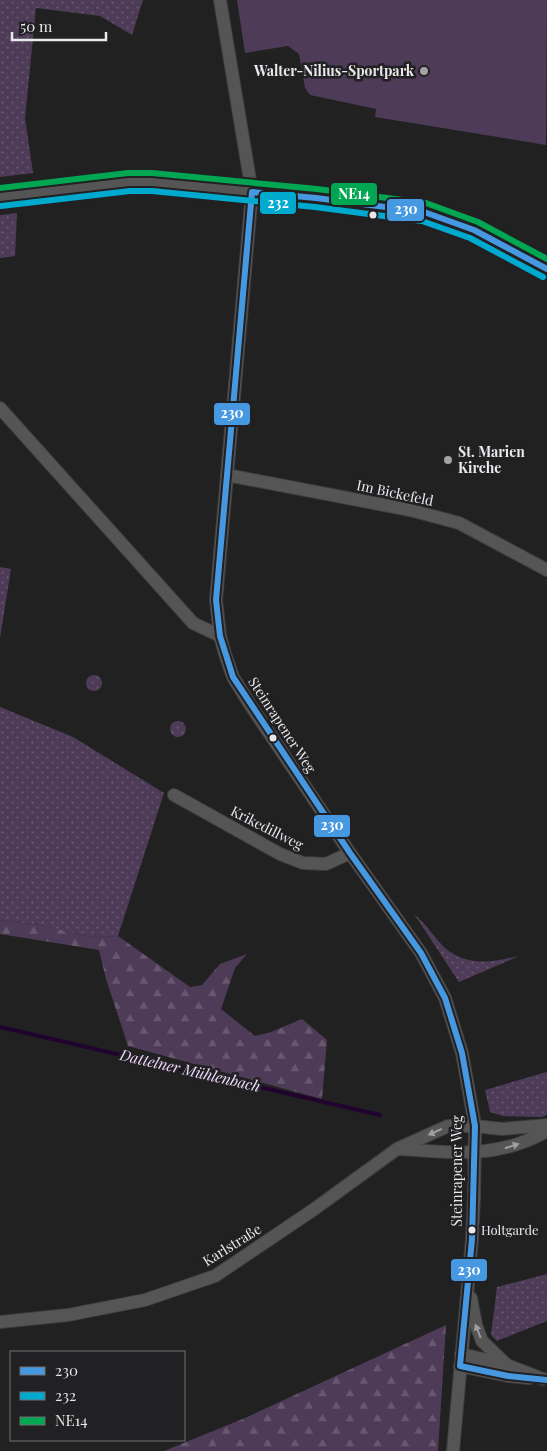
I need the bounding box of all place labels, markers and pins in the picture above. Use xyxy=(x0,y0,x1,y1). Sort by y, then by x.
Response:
place label: Walter-Nilius-Sportpark xyxy=(253,61,415,80)
marker: Walter-Nilius-Sportpark xyxy=(418,65,430,77)
unlabelled marker xyxy=(368,210,378,220)
place label: St. Marien Kirche xyxy=(458,442,525,477)
marker: St. Marien Kirche xyxy=(442,454,454,466)
unlabelled marker xyxy=(268,733,278,743)
place label: Holtgarde xyxy=(481,1221,539,1238)
marker: Holtgarde xyxy=(467,1225,477,1235)

